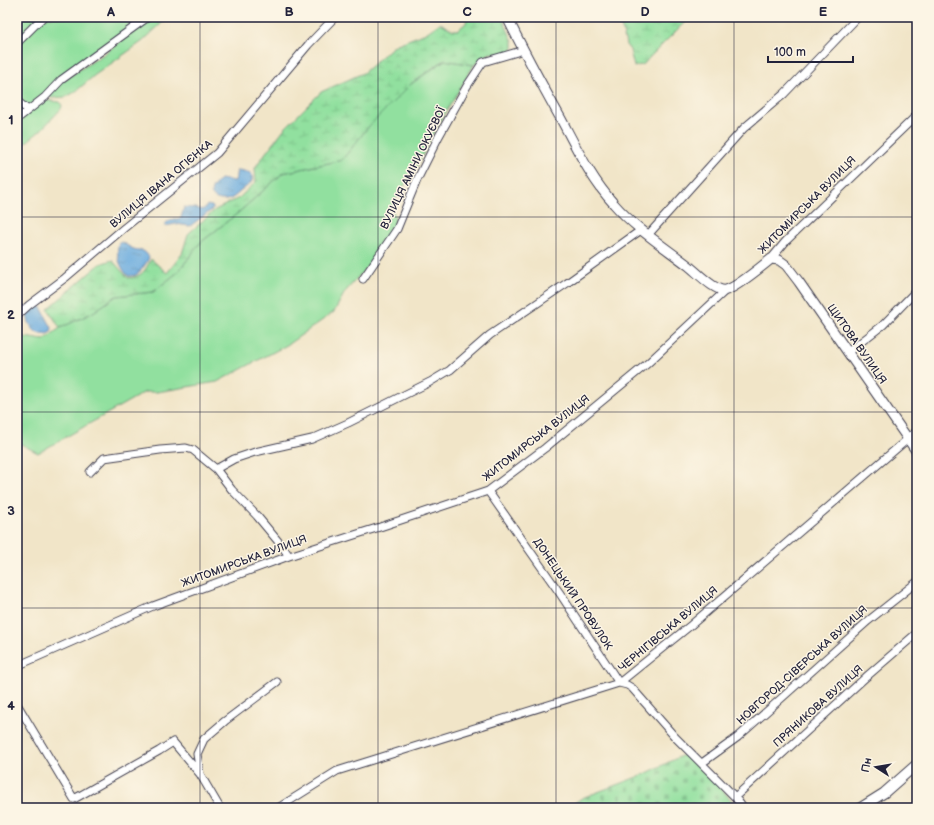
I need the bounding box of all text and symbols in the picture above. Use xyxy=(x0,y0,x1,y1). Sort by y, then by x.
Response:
text: A xyxy=(106,4,115,20)
text: B xyxy=(284,4,294,20)
text: C xyxy=(462,4,472,20)
text: D xyxy=(640,4,650,20)
text: E xyxy=(819,4,828,20)
scale bar xyxy=(768,38,853,64)
text: 100 m xyxy=(774,45,806,60)
street label: ВУЛИЦЯ АМІНИ ОКУЄВОЇ xyxy=(377,104,449,231)
text: 1 xyxy=(8,112,14,128)
street label: ВУЛИЦЯ ІВАНА ОГІЄНКА xyxy=(107,137,215,231)
street label: ЖИТОМИРСЬКА ВУЛИЦЯ xyxy=(755,153,859,257)
street label: ЩИТОВА ВУЛИЦЯ xyxy=(825,301,889,387)
text: 2 xyxy=(7,307,15,323)
street label: ЖИТОМИРСЬКА ВУЛИЦЯ xyxy=(480,392,592,484)
text: 3 xyxy=(7,503,15,519)
street label: ЖИТОМИРСЬКА ВУЛИЦЯ xyxy=(179,532,309,590)
street label: ДОНЕЦЬКИЙ ПРОВУЛОК xyxy=(531,536,616,653)
street label: ЧЕРНІГІВСЬКА ВУЛИЦЯ xyxy=(616,584,720,674)
street label: НОВГОРОД-СІВЕРСЬКА ВУЛИЦЯ xyxy=(734,603,870,727)
street label: ПРЯНИКОВА ВУЛИЦЯ xyxy=(771,662,865,750)
text: 4 xyxy=(7,698,15,714)
north arrow xyxy=(856,747,896,787)
text: Пн xyxy=(859,756,875,774)

